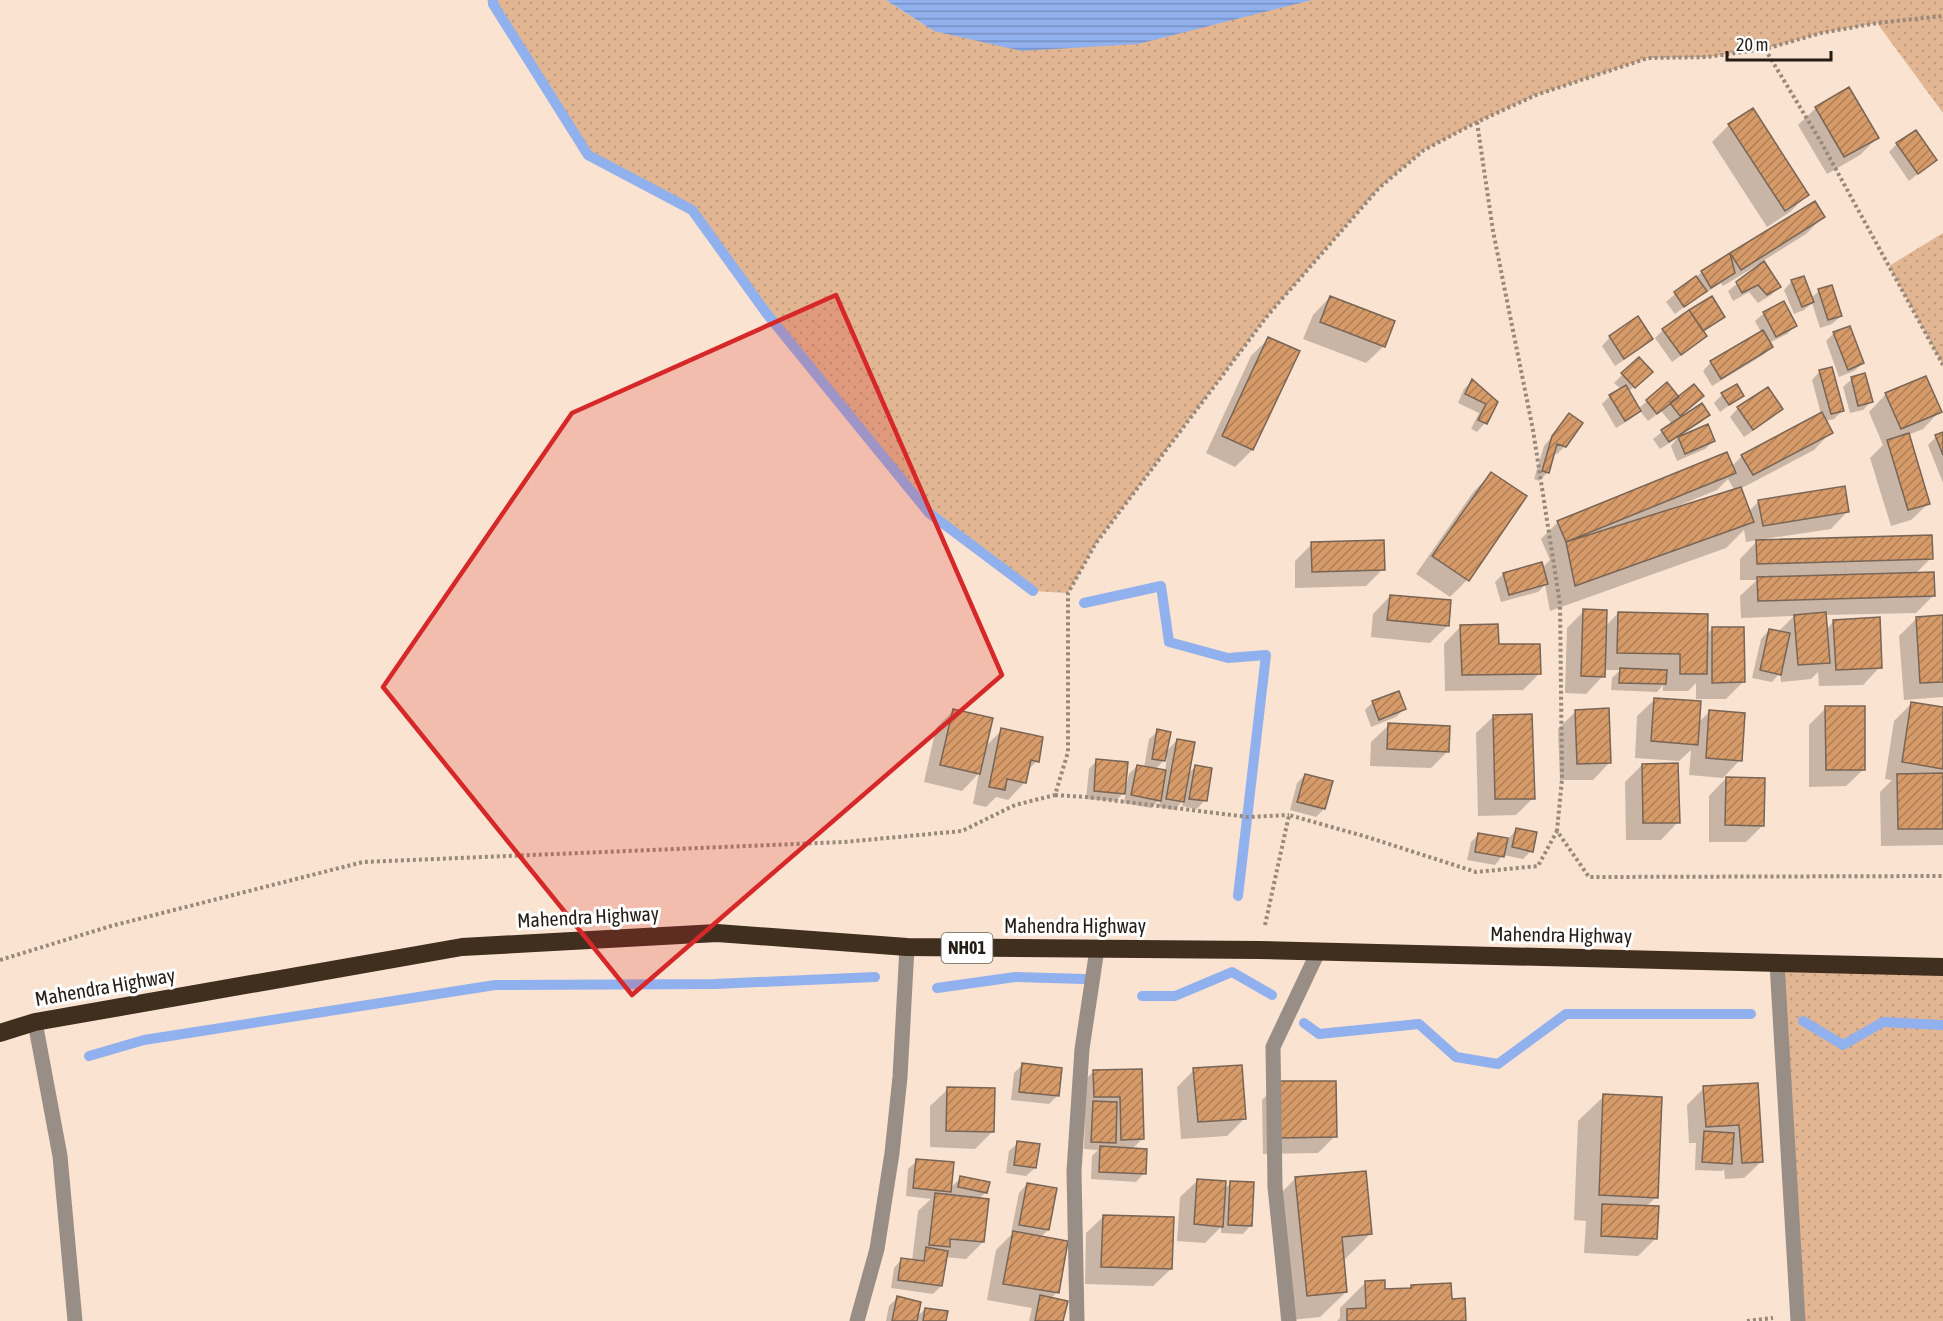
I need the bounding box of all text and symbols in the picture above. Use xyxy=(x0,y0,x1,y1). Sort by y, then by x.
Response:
scale bar xyxy=(1727,24,1830,62)
text: 20 m xyxy=(1736,34,1768,55)
street label: Mahendra Highway xyxy=(516,901,659,932)
street label: Mahendra Highway xyxy=(1004,914,1146,937)
street label: Mahendra Highway xyxy=(1490,922,1632,947)
road number: NH01 xyxy=(942,933,992,963)
street label: Mahendra Highway xyxy=(33,963,177,1010)

